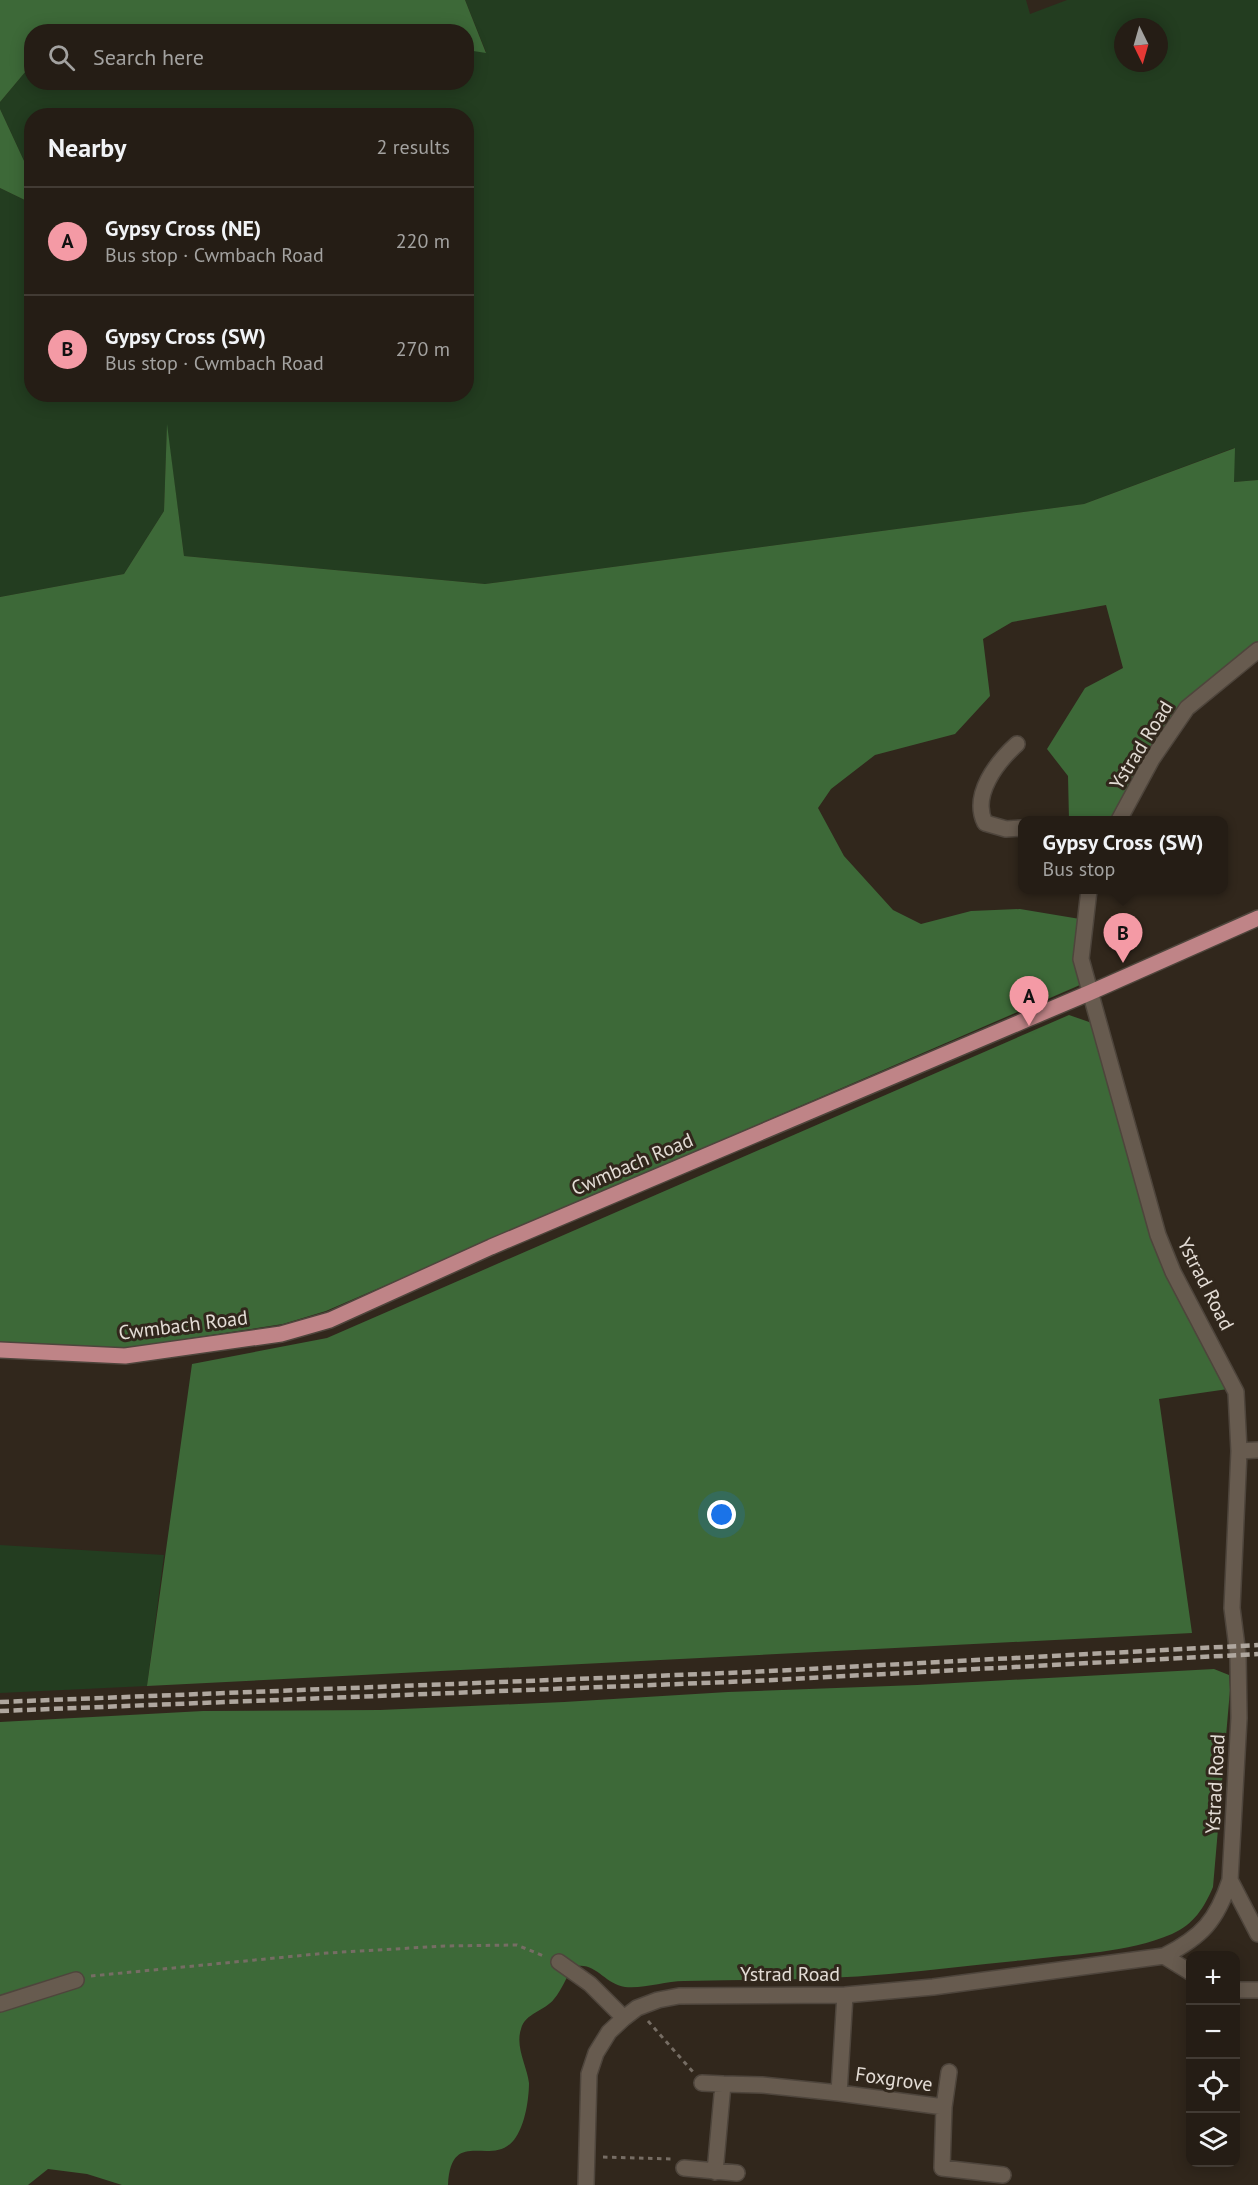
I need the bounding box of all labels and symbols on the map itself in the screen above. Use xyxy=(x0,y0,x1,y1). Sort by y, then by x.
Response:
north arrow xyxy=(1114,18,1168,72)
street label: Ystrad Road xyxy=(1103,696,1179,794)
pin: B xyxy=(1104,914,1142,963)
pin: A xyxy=(1010,976,1048,1026)
street label: Cwmbach Road xyxy=(567,1127,697,1201)
street label: Ystrad Road xyxy=(1172,1234,1240,1334)
street label: Cwmbach Road xyxy=(117,1304,249,1346)
your location xyxy=(707,1500,736,1529)
street label: Ystrad Road xyxy=(1199,1733,1231,1835)
street label: Ystrad Road xyxy=(740,1961,840,1987)
street label: Foxgrove xyxy=(854,2061,934,2097)

